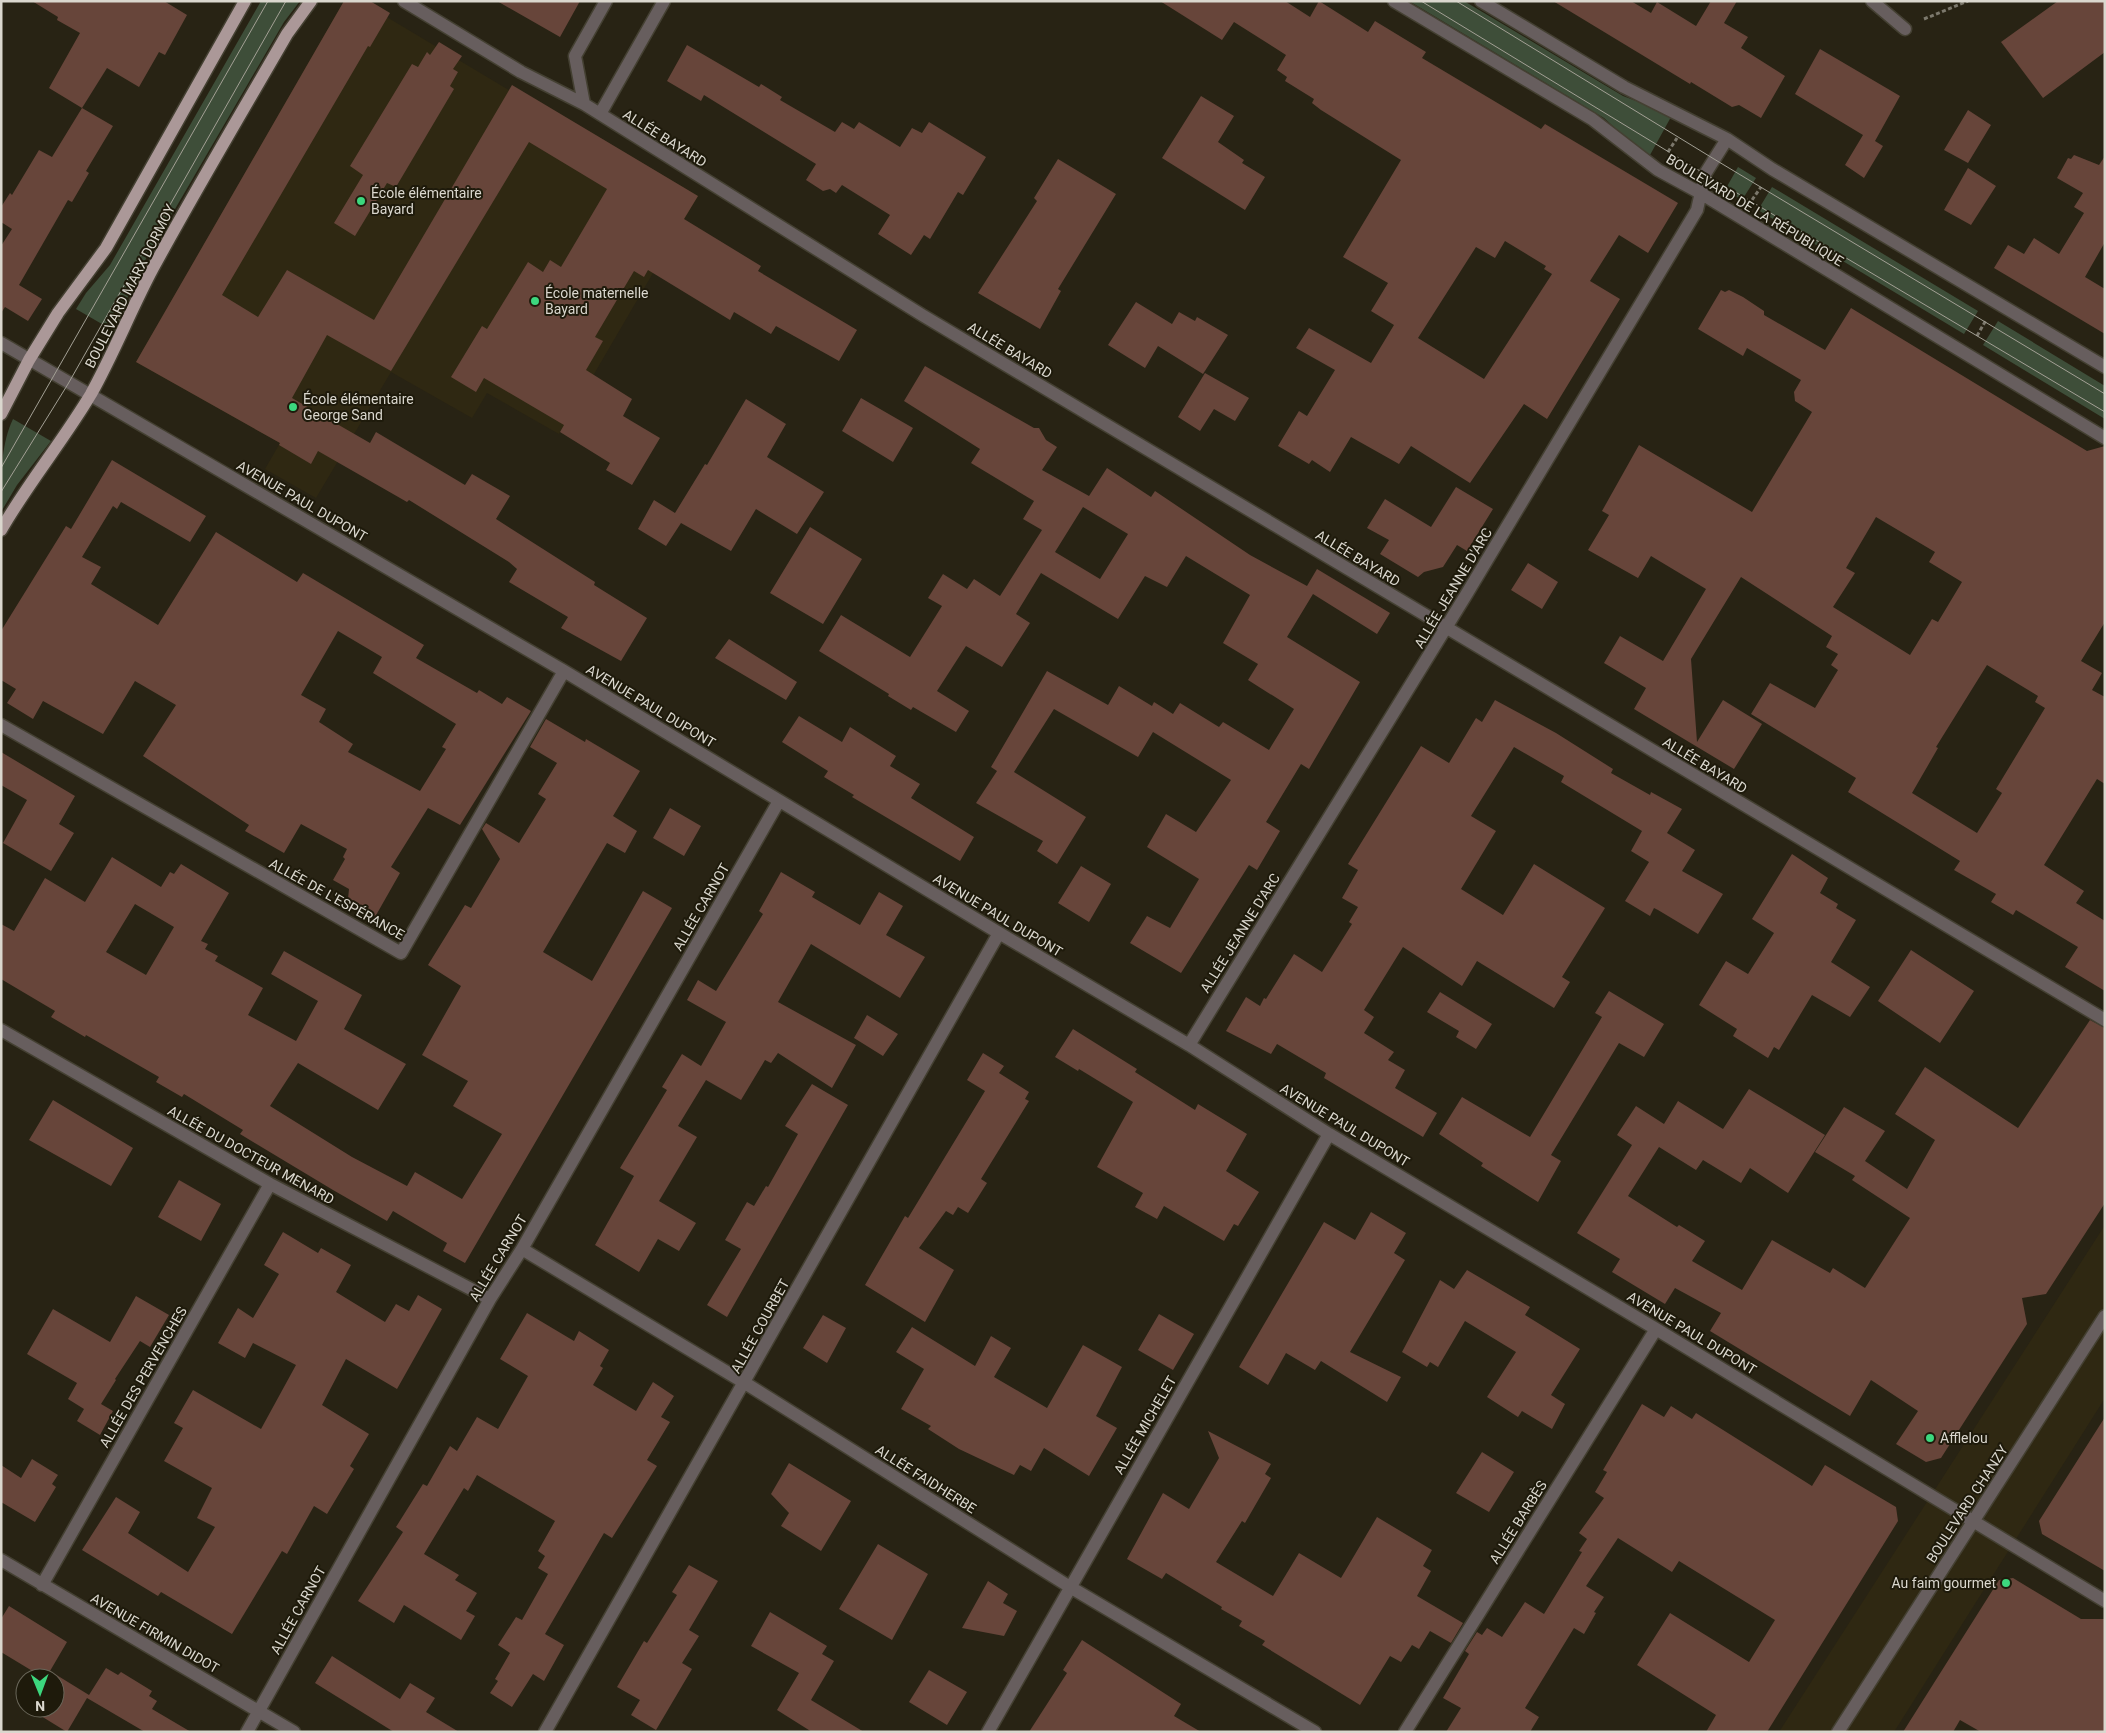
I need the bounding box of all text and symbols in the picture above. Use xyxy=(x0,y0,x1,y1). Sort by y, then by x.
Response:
street label: ALLÉE BAYARD xyxy=(620,105,710,170)
street label: BOULEVARD DE LA RÉPUBLIQUE xyxy=(1664,150,1847,269)
place label: École élémentaire Bayard xyxy=(371,184,482,217)
marker: École élémentaire Bayard xyxy=(355,195,367,207)
street label: BOULEVARD MARX DORMOY xyxy=(82,201,179,371)
place label: École maternelle Bayard xyxy=(545,284,648,317)
marker: École maternelle Bayard xyxy=(529,295,541,307)
street label: ALLÉE BAYARD xyxy=(965,318,1056,381)
place label: École élémentaire George Sand xyxy=(303,390,414,423)
marker: École élémentaire George Sand xyxy=(287,401,299,413)
street label: AVENUE PAUL DUPONT xyxy=(234,457,371,545)
street label: ALLÉE JEANNE D'ARC xyxy=(1410,524,1495,651)
street label: ALLÉE BAYARD xyxy=(1313,526,1404,589)
street label: AVENUE PAUL DUPONT xyxy=(584,661,719,751)
street label: ALLÉE BAYARD xyxy=(1660,733,1751,796)
street label: ALLÉE DE L'ESPÉRANCE xyxy=(267,854,408,943)
street label: ALLÉE CARNOT xyxy=(669,859,733,954)
street label: AVENUE PAUL DUPONT xyxy=(931,870,1066,960)
street label: ALLÉE JEANNE D'ARC xyxy=(1196,870,1283,996)
street label: AVENUE PAUL DUPONT xyxy=(1278,1080,1413,1170)
street label: ALLÉE DU DOCTEUR MENARD xyxy=(165,1102,337,1208)
street label: ALLÉE CARNOT xyxy=(465,1211,530,1304)
street label: ALLÉE COURBET xyxy=(727,1275,793,1376)
street label: AVENUE PAUL DUPONT xyxy=(1625,1288,1760,1378)
street label: ALLÉE DES PERVENCHES xyxy=(95,1303,190,1450)
street label: ALLÉE MICHELET xyxy=(1110,1372,1180,1477)
place label: Afflelou xyxy=(1940,1430,1988,1446)
marker: Afflelou xyxy=(1924,1432,1936,1444)
street label: ALLÉE FAIDHERBE xyxy=(873,1441,980,1516)
street label: BOULEVARD CHANZY xyxy=(1923,1442,2011,1566)
street label: ALLÉE BARBÈS xyxy=(1485,1477,1550,1567)
street label: ALLÉE CARNOT xyxy=(266,1562,329,1657)
place label: Au faim gourmet xyxy=(1892,1575,1996,1591)
marker: Au faim gourmet xyxy=(2000,1577,2012,1589)
street label: AVENUE FIRMIN DIDOT xyxy=(88,1590,223,1677)
north arrow xyxy=(15,1668,65,1718)
text: N xyxy=(35,1698,45,1714)

